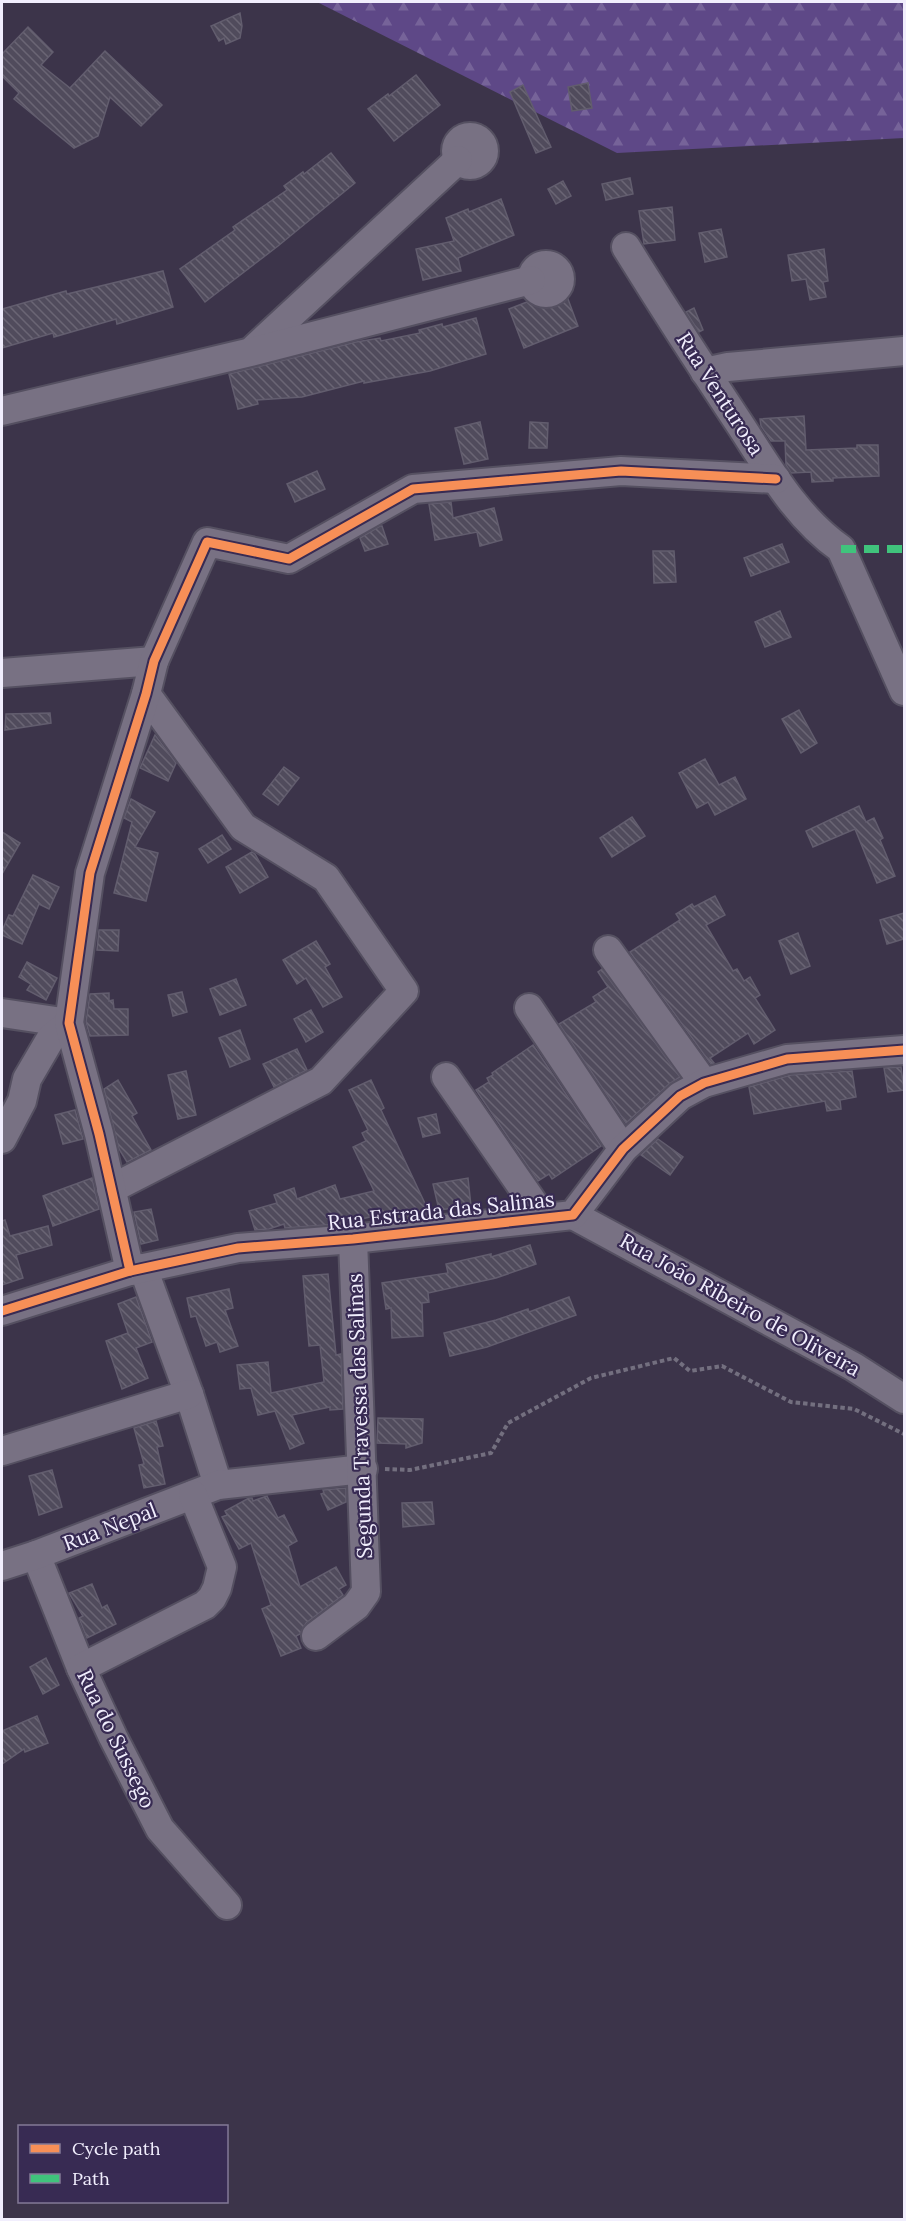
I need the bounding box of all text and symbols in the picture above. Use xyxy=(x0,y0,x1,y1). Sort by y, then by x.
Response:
street label: Rua Venturosa xyxy=(671,327,770,460)
street label: Rua Estrada das Salinas xyxy=(326,1185,556,1236)
street label: Rua João Ribeiro de Oliveira xyxy=(615,1227,866,1382)
street label: Segunda Travessa das Salinas xyxy=(341,1273,378,1559)
street label: Rua Nepal xyxy=(59,1496,161,1557)
street label: Rua do Sussego xyxy=(71,1665,162,1813)
legend xyxy=(18,2125,228,2203)
text: Cycle path xyxy=(72,2137,161,2160)
text: Path xyxy=(72,2167,110,2190)

